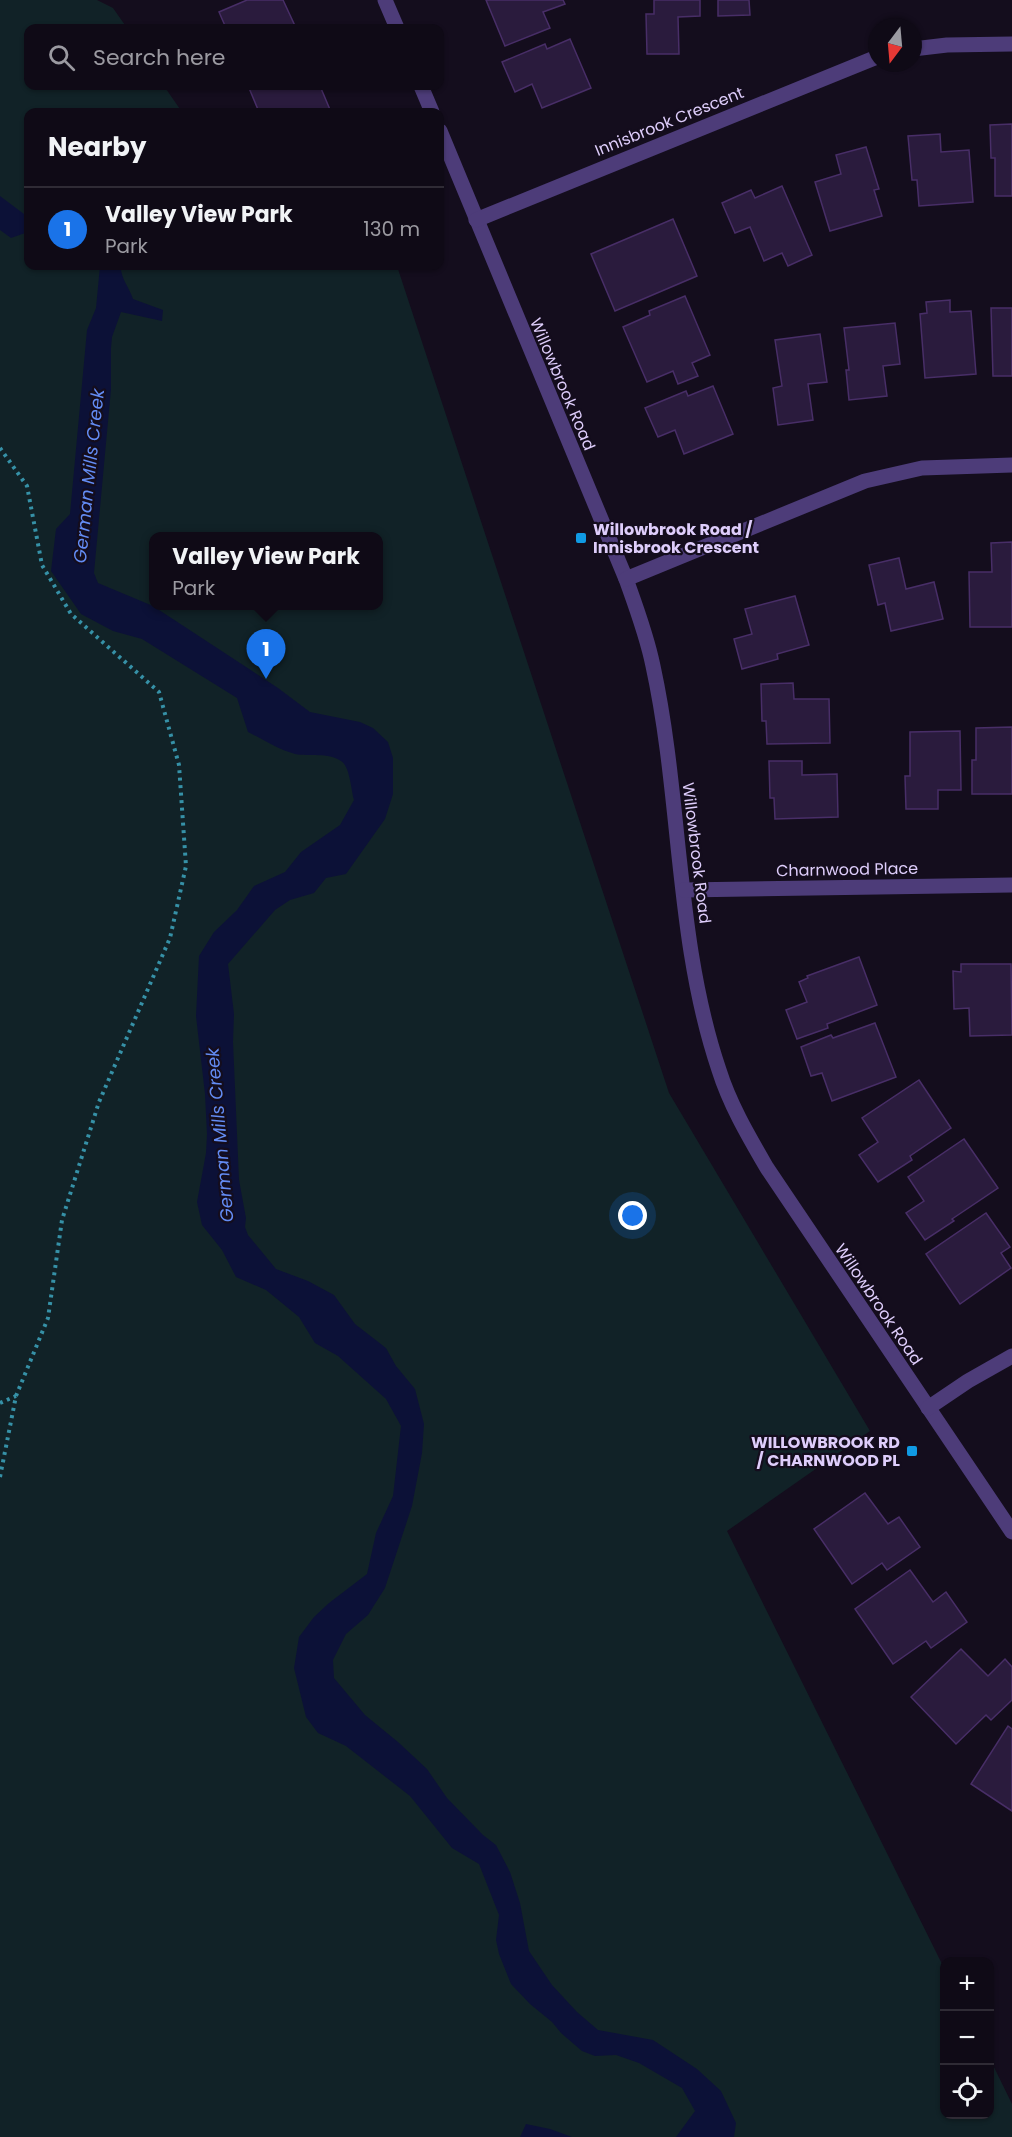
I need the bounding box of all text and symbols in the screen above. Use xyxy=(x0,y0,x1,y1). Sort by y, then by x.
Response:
north arrow xyxy=(868,18,922,72)
search box xyxy=(24,24,444,90)
icon: search xyxy=(45,41,78,74)
text: Search here xyxy=(93,42,226,73)
street label: Innisbrook Crescent xyxy=(591,81,747,162)
text: Nearby xyxy=(48,129,146,165)
text: Valley View Park xyxy=(105,199,293,230)
text: 1 xyxy=(64,215,71,243)
text: 130 m xyxy=(363,215,420,243)
text: Park xyxy=(105,232,148,260)
street label: Willowbrook Road xyxy=(524,314,601,454)
water label: German Mills Creek xyxy=(67,387,110,564)
place label: Willowbrook Road / Innisbrook Crescent xyxy=(593,518,759,559)
marker: Willowbrook Road / Innisbrook Crescent xyxy=(574,531,588,545)
popup xyxy=(149,532,383,610)
text: Valley View Park xyxy=(172,541,360,572)
text: Park xyxy=(172,574,215,602)
pin: 1 xyxy=(246,630,286,679)
street label: Willowbrook Road xyxy=(676,781,717,925)
street label: Charnwood Place xyxy=(776,857,918,882)
water label: German Mills Creek xyxy=(199,1046,240,1223)
your location xyxy=(618,1201,647,1230)
street label: Willowbrook Road xyxy=(829,1239,928,1370)
place label: WILLOWBROOK RD / CHARNWOOD PL xyxy=(751,1431,900,1472)
marker: WILLOWBROOK RD / CHARNWOOD PL xyxy=(905,1444,919,1458)
map controls xyxy=(940,1957,994,2119)
button: + xyxy=(940,1957,994,2011)
button: − xyxy=(940,2011,994,2065)
button: locate xyxy=(940,2065,994,2119)

